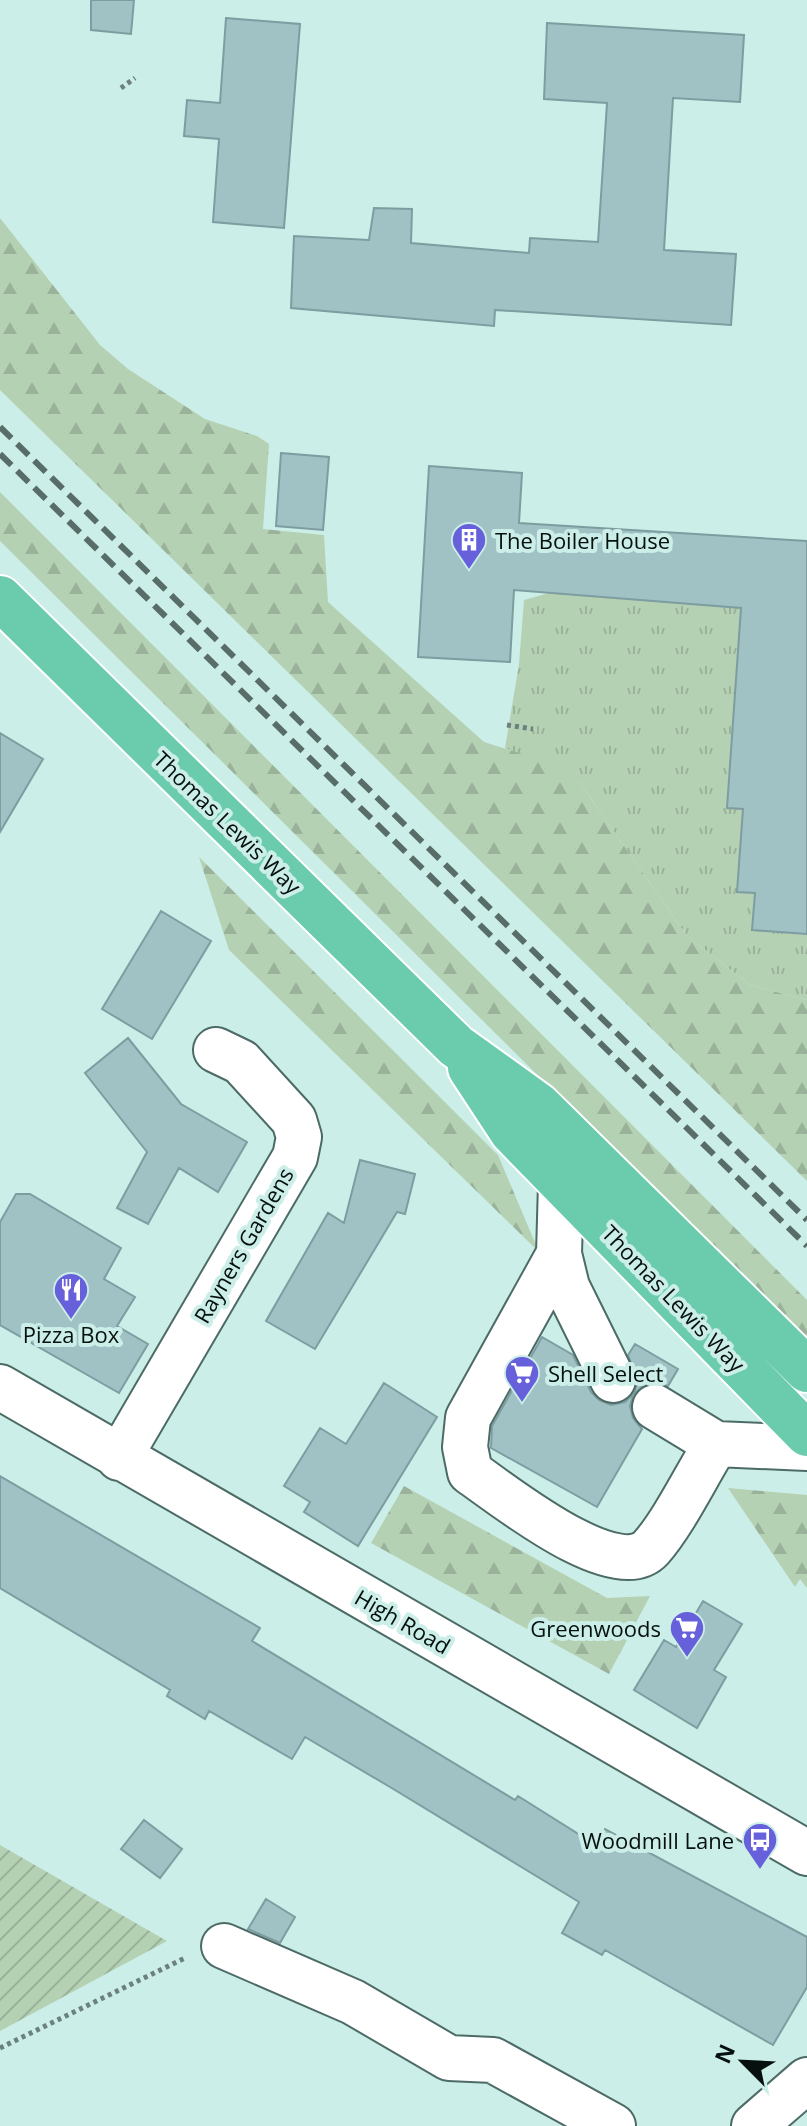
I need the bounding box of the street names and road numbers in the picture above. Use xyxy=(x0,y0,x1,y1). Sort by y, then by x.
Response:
street label: Thomas Lewis Way xyxy=(148,744,309,901)
street label: Rayners Gardens xyxy=(186,1162,300,1328)
street label: Thomas Lewis Way xyxy=(596,1218,753,1379)
street label: High Road xyxy=(350,1582,456,1660)

